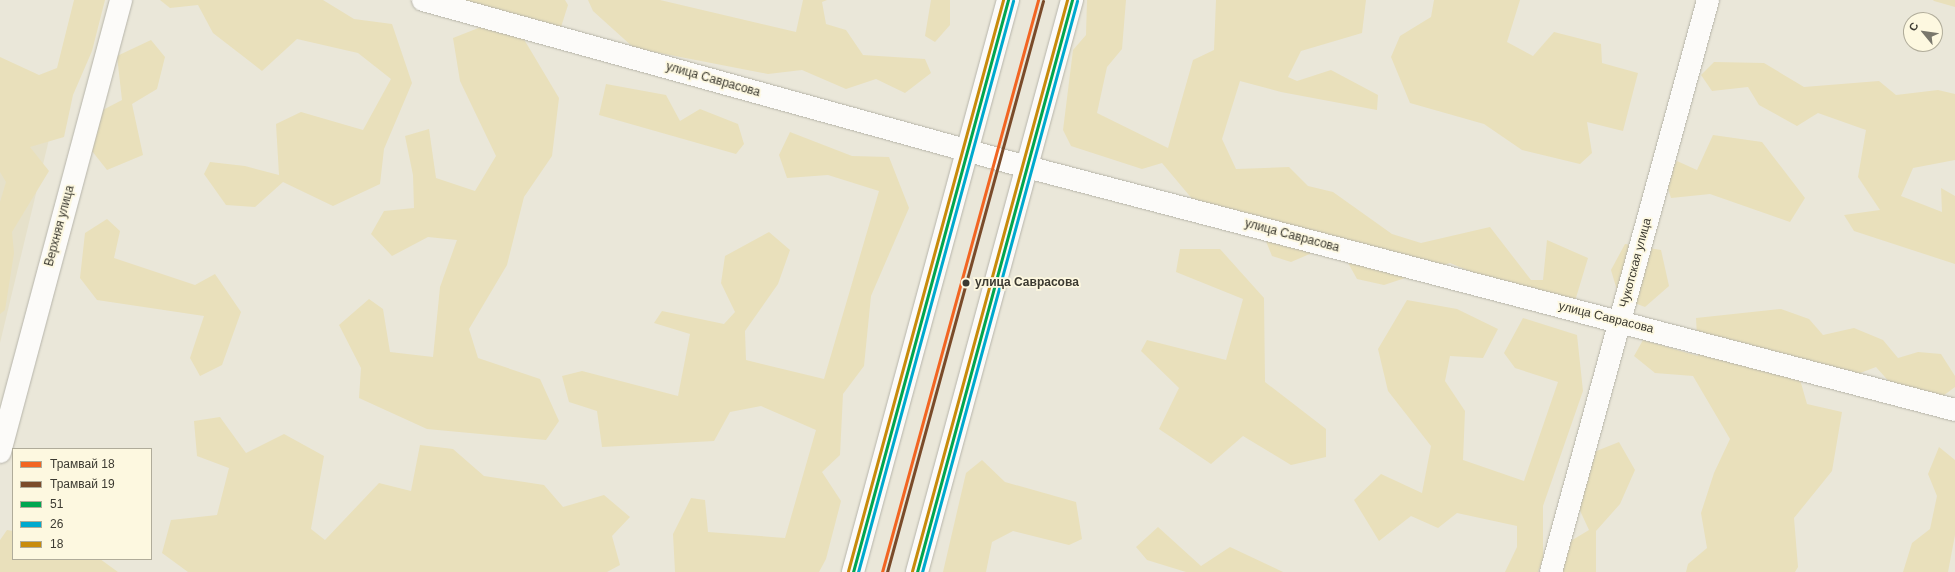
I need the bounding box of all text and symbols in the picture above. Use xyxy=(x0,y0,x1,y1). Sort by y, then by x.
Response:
north arrow xyxy=(1903,12,1943,52)
text: С xyxy=(1906,20,1921,33)
street label: улица Саврасова xyxy=(664,60,762,100)
street label: Верхняя улица xyxy=(42,184,78,268)
street label: улица Саврасова xyxy=(1243,216,1341,256)
street label: Чукотская улица xyxy=(1617,217,1655,309)
place label: улица Саврасова xyxy=(975,276,1079,290)
marker: улица Саврасова xyxy=(960,277,972,289)
street label: улица Саврасова xyxy=(1557,299,1655,337)
legend xyxy=(12,448,152,560)
text: Трамвай 18 xyxy=(50,457,115,471)
text: Трамвай 19 xyxy=(50,477,115,491)
text: 51 xyxy=(50,497,63,511)
text: 26 xyxy=(50,517,63,531)
text: 18 xyxy=(50,537,63,551)

